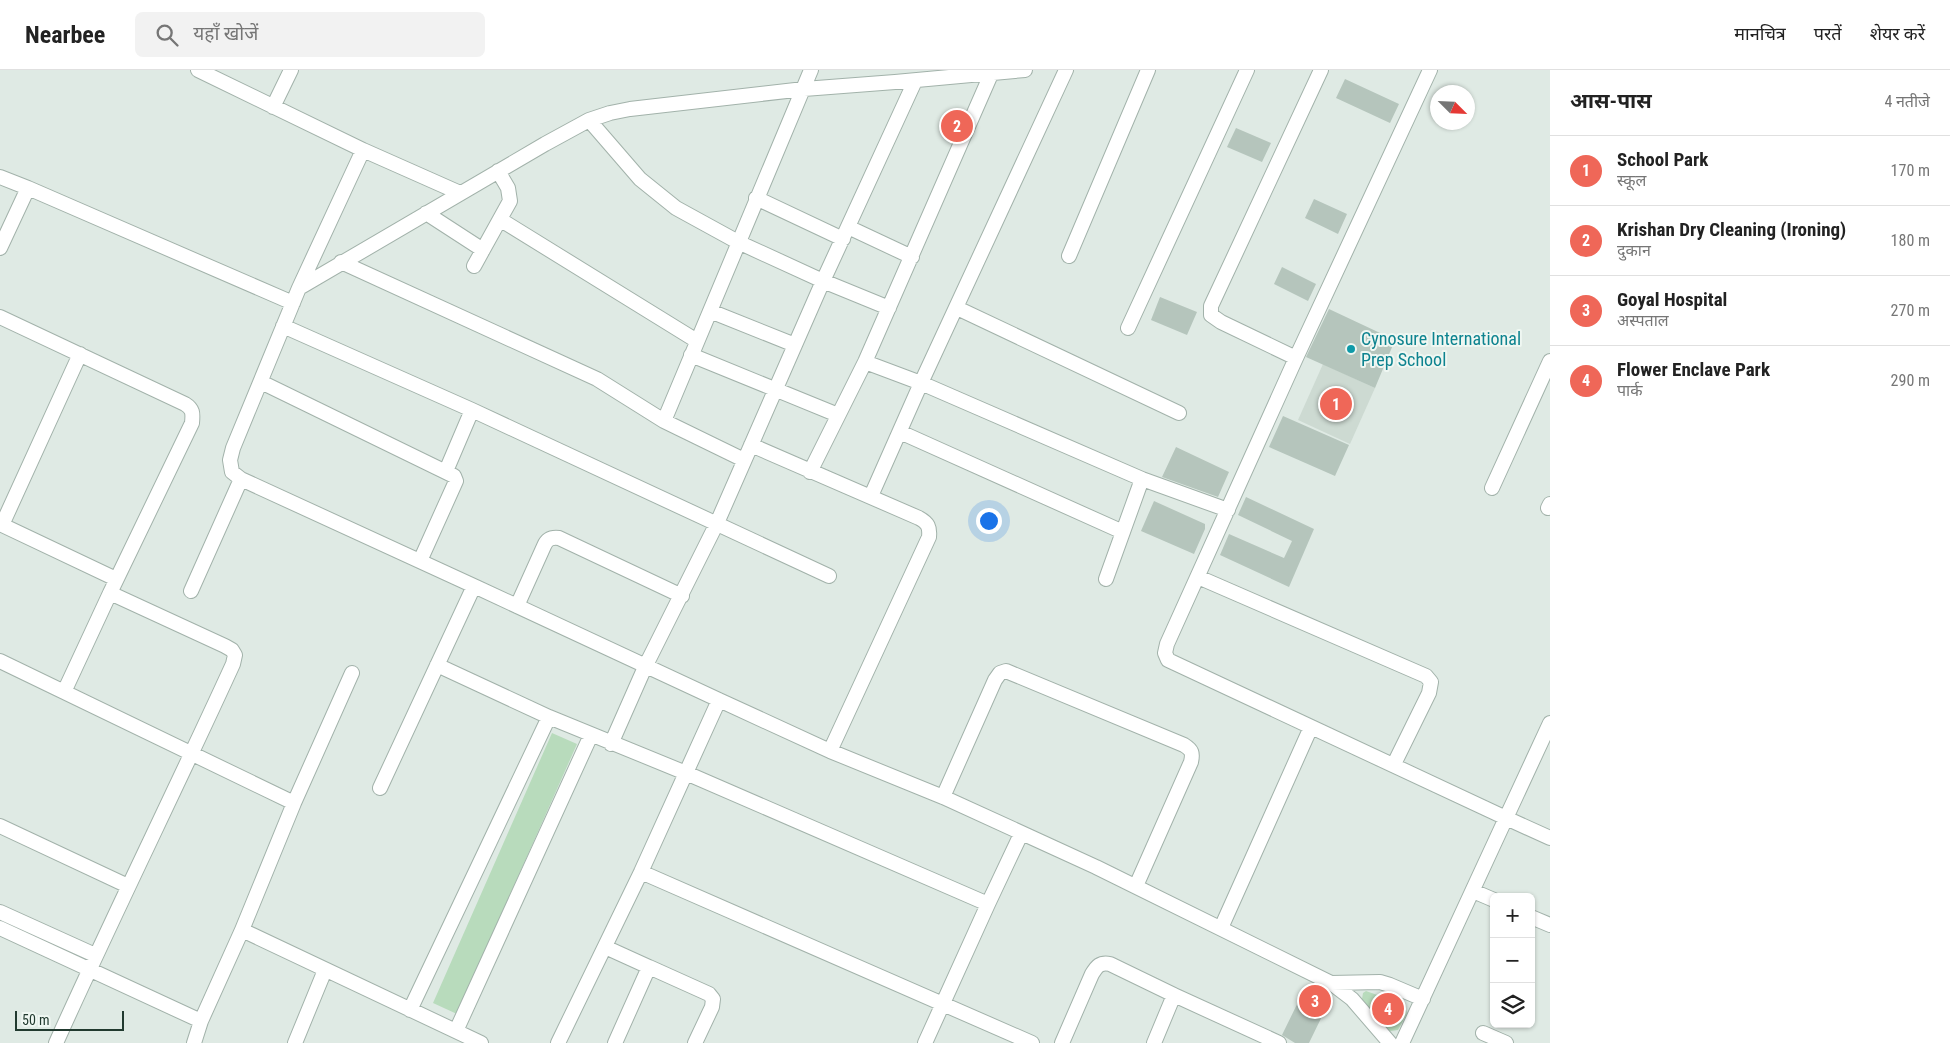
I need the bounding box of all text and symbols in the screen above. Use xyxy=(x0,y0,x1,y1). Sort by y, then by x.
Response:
search box xyxy=(135,12,485,57)
text: Nearbee xyxy=(25,21,105,49)
icon: search xyxy=(153,21,181,49)
text: यहाँ खोजें xyxy=(193,22,258,45)
text: मानचित्र xyxy=(1734,23,1786,44)
text: परतें xyxy=(1814,23,1842,44)
text: शेयर करें xyxy=(1870,23,1925,44)
north arrow xyxy=(1430,85,1475,130)
text: आस-पास xyxy=(1570,89,1652,113)
text: 4 नतीजे xyxy=(1884,92,1930,111)
pin: 2 xyxy=(941,107,973,145)
text: School Park xyxy=(1617,148,1708,171)
text: 1 xyxy=(1582,161,1590,180)
text: 170 m xyxy=(1891,161,1930,180)
text: स्कूल xyxy=(1617,171,1646,190)
text: Krishan Dry Cleaning (Ironing) xyxy=(1617,218,1846,241)
text: 2 xyxy=(1582,231,1590,250)
text: 180 m xyxy=(1891,231,1930,250)
text: दुकान xyxy=(1617,241,1651,260)
text: Goyal Hospital xyxy=(1617,288,1727,311)
text: 3 xyxy=(1582,301,1590,320)
text: 270 m xyxy=(1891,301,1930,320)
text: अस्पताल xyxy=(1617,311,1669,330)
place label: Cynosure International Prep School xyxy=(1361,328,1521,370)
marker: Cynosure International Prep School xyxy=(1345,343,1357,355)
text: Flower Enclave Park xyxy=(1617,358,1770,381)
text: 4 xyxy=(1582,371,1590,390)
text: 290 m xyxy=(1891,371,1930,390)
text: पार्क xyxy=(1617,381,1643,400)
pin: 1 xyxy=(1320,385,1352,423)
your location xyxy=(976,508,1002,534)
map controls xyxy=(1490,893,1535,1028)
button: + xyxy=(1490,893,1535,938)
button: − xyxy=(1490,938,1535,983)
pin: 3 xyxy=(1299,982,1331,1020)
button: layers xyxy=(1490,983,1535,1028)
pin: 4 xyxy=(1372,990,1404,1028)
scale bar xyxy=(15,1008,124,1031)
text: 50 m xyxy=(22,1012,50,1028)

